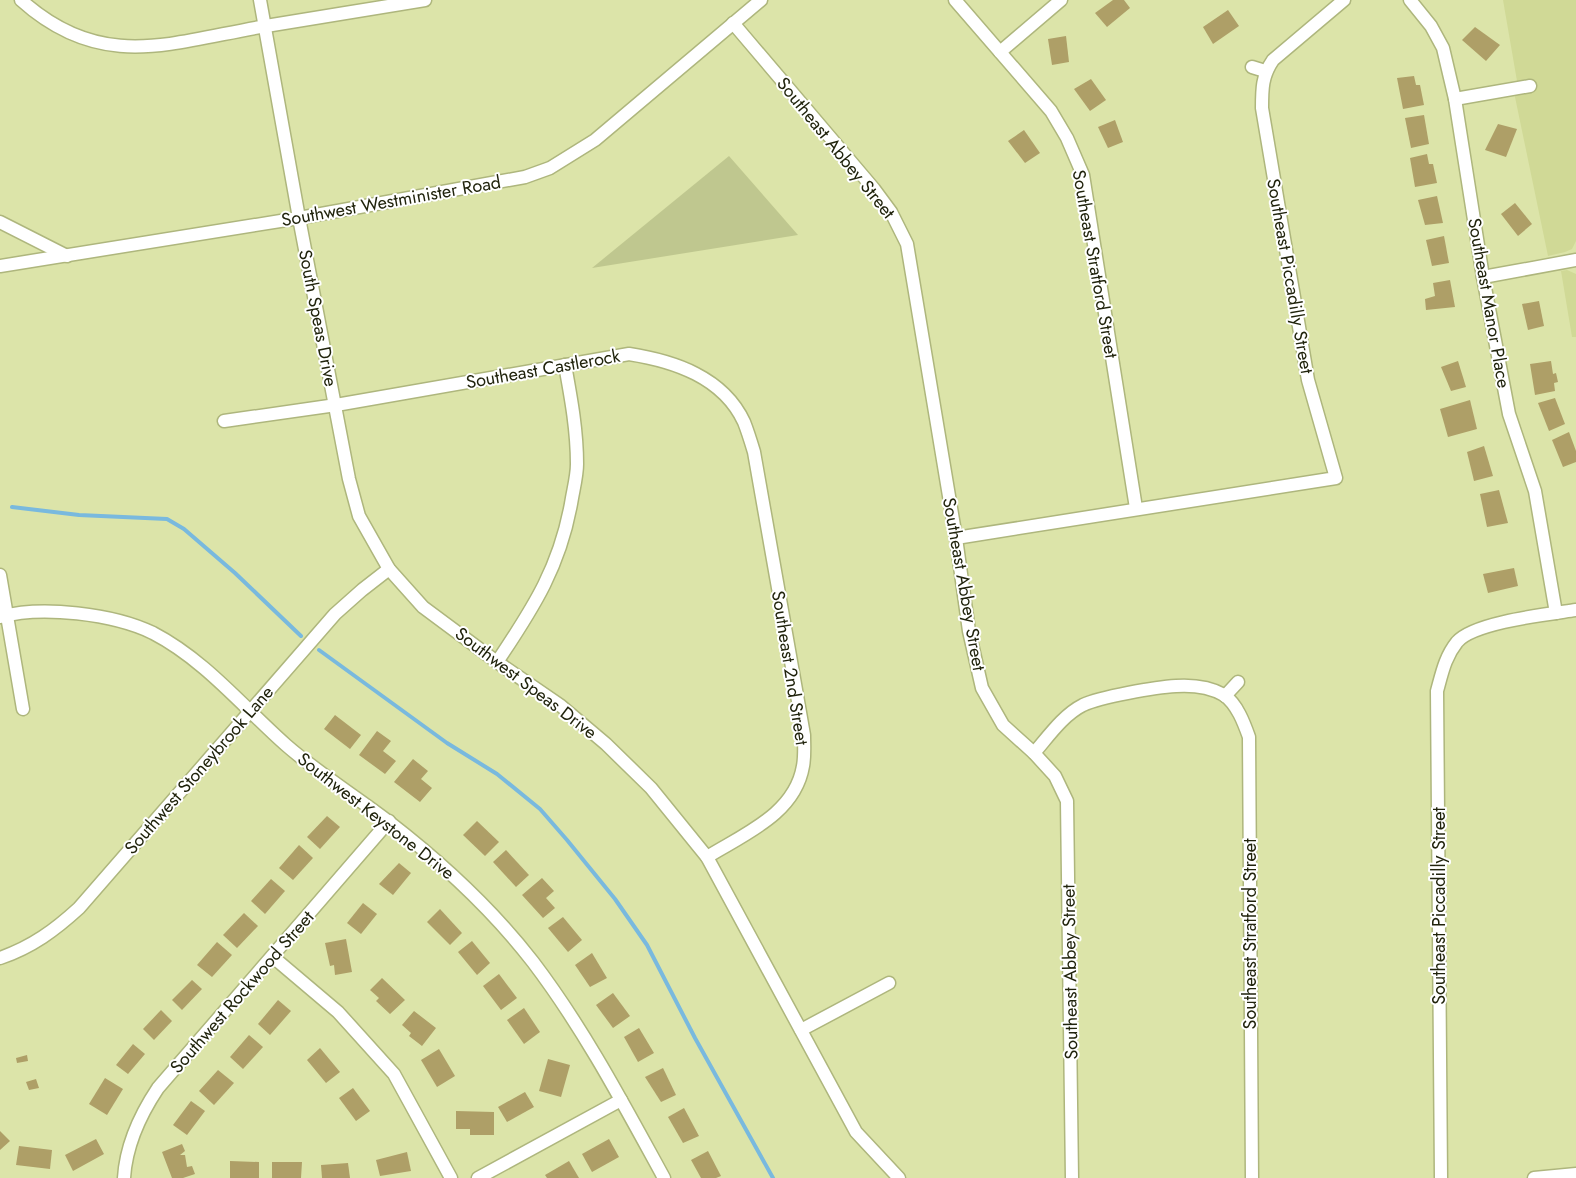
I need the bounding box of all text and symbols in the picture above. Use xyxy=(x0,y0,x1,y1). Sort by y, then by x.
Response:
street label: Southeast Abbey Street xyxy=(771,72,902,225)
street label: Southeast Stratford Street xyxy=(1066,168,1124,361)
street label: Southwest Westminister Road xyxy=(279,169,503,233)
street label: Southeast Piccadilly Street xyxy=(1260,176,1320,376)
street label: Southeast Manor Place xyxy=(1461,216,1517,390)
street label: South Speas Drive xyxy=(292,247,344,389)
street label: Southeast Castlerock xyxy=(464,343,622,395)
street label: Southeast Abbey Street xyxy=(936,495,992,673)
street label: Southeast 2nd Street xyxy=(765,589,815,748)
street label: Southwest Speas Drive xyxy=(450,621,602,745)
street label: Southwest Stoneybrook Lane xyxy=(118,680,280,860)
street label: Southwest Keystone Drive xyxy=(292,746,460,886)
street label: Southeast Piccadilly Street xyxy=(1426,806,1452,1005)
street label: Southeast Stratford Street xyxy=(1237,838,1263,1029)
street label: Southeast Abbey Street xyxy=(1055,883,1085,1060)
street label: Southwest Rockwood Street xyxy=(164,904,320,1079)

